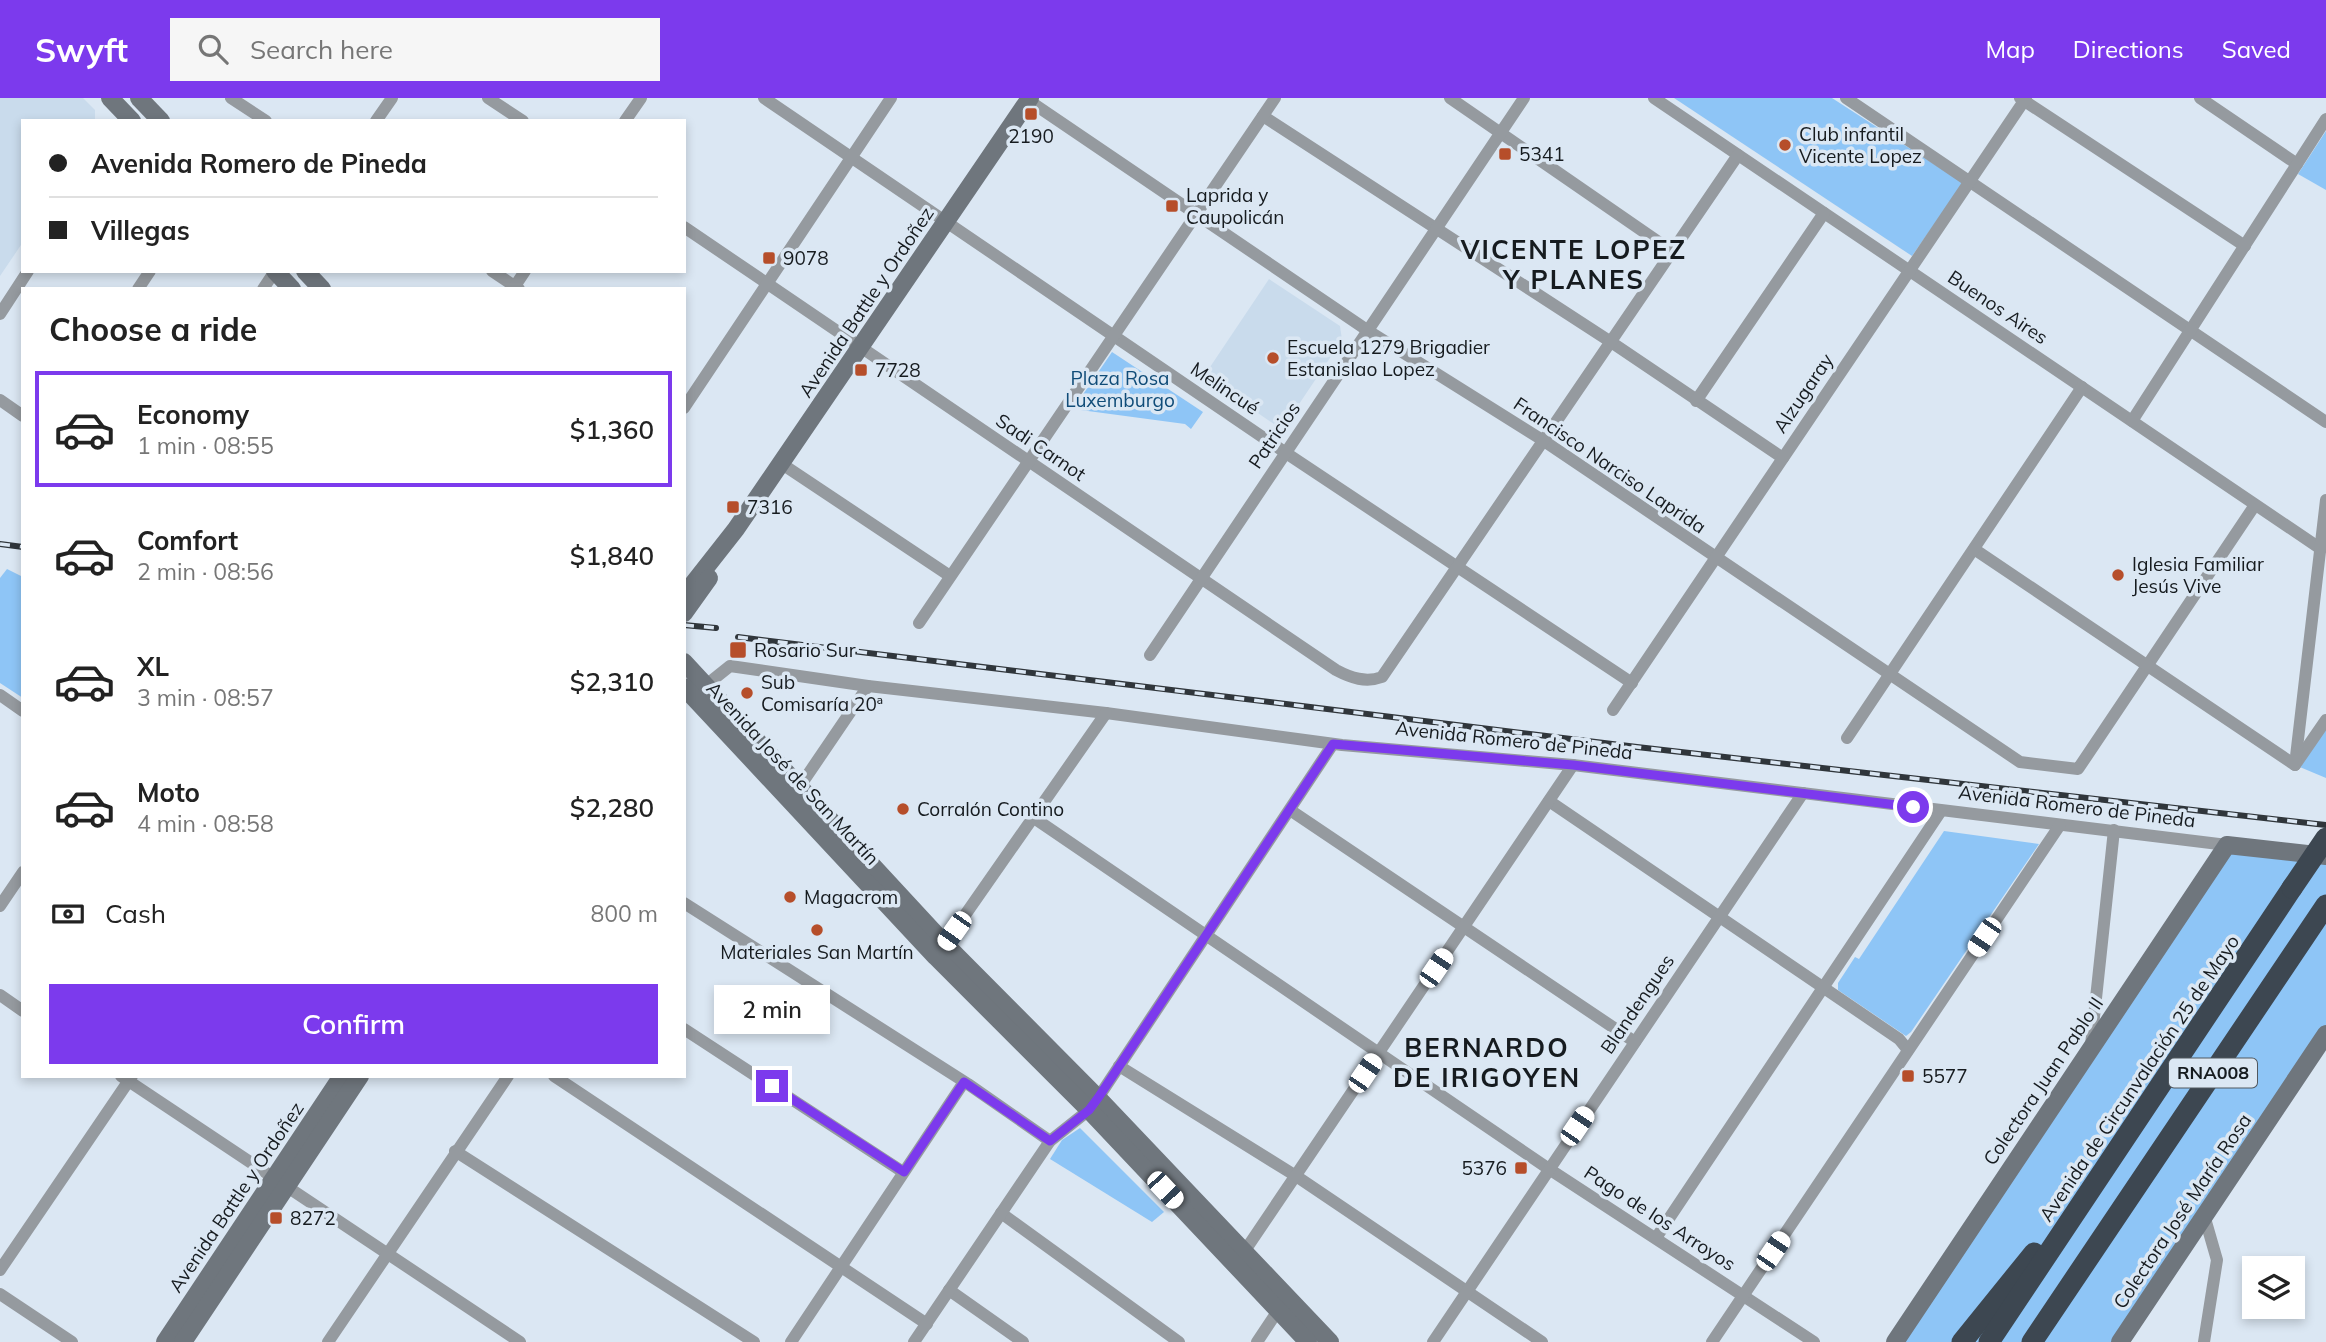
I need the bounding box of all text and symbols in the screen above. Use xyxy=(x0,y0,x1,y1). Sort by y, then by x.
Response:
search box xyxy=(170,18,660,81)
text: Swyft xyxy=(35,29,128,70)
icon: search xyxy=(194,30,232,68)
text: Search here xyxy=(250,33,393,66)
text: Map xyxy=(1985,34,2035,64)
text: Directions xyxy=(2073,34,2184,64)
text: Saved xyxy=(2222,34,2291,64)
marker: 2190 xyxy=(1023,106,1039,122)
place label: Club infantil Vicente Lopez xyxy=(1799,122,1922,168)
place label: 2190 xyxy=(1008,124,1054,148)
marker: Club infantil Vicente Lopez xyxy=(1777,137,1793,153)
place label: 5341 xyxy=(1519,142,1565,166)
marker: 5341 xyxy=(1497,146,1513,162)
text: Avenida Romero de Pineda xyxy=(91,147,427,180)
place label: Laprida y Caupolicán xyxy=(1186,183,1284,229)
marker: Laprida y Caupolicán xyxy=(1164,198,1180,214)
street label: Avenida Battle y Ordoñez xyxy=(793,202,939,402)
text: Villegas xyxy=(91,214,190,247)
district label: VICENTE LOPEZ Y PLANES xyxy=(1460,233,1687,296)
place label: 9078 xyxy=(783,246,829,270)
marker: 9078 xyxy=(761,250,777,266)
street label: Buenos Aires xyxy=(1943,265,2053,349)
text: Choose a ride xyxy=(49,309,257,349)
place label: Escuela 1279 Brigadier Estanislao Lopez xyxy=(1287,335,1490,381)
street label: Alzugaray xyxy=(1768,349,1838,437)
marker: Escuela 1279 Brigadier Estanislao Lopez xyxy=(1265,350,1281,366)
street label: Melincué xyxy=(1186,356,1264,420)
place label: 7728 xyxy=(875,358,921,382)
marker: 7728 xyxy=(853,362,869,378)
park label: Plaza Rosa Luxemburgo xyxy=(1065,366,1175,412)
street label: Francisco Narciso Laprida xyxy=(1509,392,1711,538)
street label: Patricios xyxy=(1243,397,1305,473)
icon: car xyxy=(53,398,116,461)
text: Economy xyxy=(137,398,249,431)
street label: Sadi Carnot xyxy=(991,408,1091,486)
text: $1,360 xyxy=(570,413,654,446)
text: 1 min · 08:55 xyxy=(137,431,274,460)
place label: 7316 xyxy=(747,495,793,519)
marker: 7316 xyxy=(725,499,741,515)
icon: car xyxy=(53,524,116,587)
text: Comfort xyxy=(137,524,238,557)
text: $1,840 xyxy=(570,539,654,572)
place label: Iglesia Familiar Jesús Vive xyxy=(2132,552,2264,598)
text: 2 min · 08:56 xyxy=(137,557,274,586)
marker: Iglesia Familiar Jesús Vive xyxy=(2110,567,2126,583)
place label: Rosario Sur xyxy=(754,638,856,662)
marker: Rosario Sur xyxy=(728,640,748,660)
icon: car xyxy=(53,650,116,713)
text: XL xyxy=(137,650,169,683)
text: $2,310 xyxy=(570,665,654,698)
place label: Sub Comisaría 20ª xyxy=(761,670,883,716)
street label: Avenida José de San Martín xyxy=(702,676,884,870)
text: 3 min · 08:57 xyxy=(137,683,274,712)
marker: Sub Comisaría 20ª xyxy=(739,685,755,701)
street label: Avenida Romero de Pineda xyxy=(1394,716,1634,764)
icon: car xyxy=(53,776,116,839)
text: Moto xyxy=(137,776,200,809)
street label: Avenida Romero de Pineda xyxy=(1957,780,2197,832)
text: $2,280 xyxy=(570,791,654,824)
route start xyxy=(1897,791,1929,823)
place label: Corralón Contino xyxy=(917,797,1064,821)
marker: Corralón Contino xyxy=(895,801,911,817)
text: 4 min · 08:58 xyxy=(137,809,274,838)
place label: Magacrom xyxy=(804,885,898,909)
marker: Magacrom xyxy=(782,889,798,905)
icon: cash xyxy=(49,895,87,933)
text: Cash xyxy=(105,897,166,930)
text: 800 m xyxy=(590,899,658,928)
car xyxy=(934,908,975,954)
car xyxy=(1964,914,2005,960)
marker: Materiales San Martín xyxy=(809,922,825,938)
street label: Avenida de Circunvalación 25 de Mayo xyxy=(2034,930,2244,1226)
place label: Materiales San Martín xyxy=(720,940,914,964)
car xyxy=(1416,945,1457,991)
street label: Blandengues xyxy=(1595,950,1679,1058)
button: Confirm xyxy=(49,984,658,1064)
callout: 2 min xyxy=(714,984,830,1034)
street label: Colectora Juan Pablo II xyxy=(1978,992,2108,1170)
text: 2 min xyxy=(742,995,802,1024)
district label: BERNARDO DE IRIGOYEN xyxy=(1393,1031,1581,1094)
car xyxy=(1345,1050,1386,1096)
road number: RNA008 xyxy=(2169,1058,2257,1088)
place label: 5577 xyxy=(1922,1064,1968,1088)
marker: 5577 xyxy=(1900,1068,1916,1084)
route end xyxy=(756,1070,788,1102)
street label: Avenida Battle y Ordoñez xyxy=(163,1097,309,1297)
car xyxy=(1557,1103,1598,1149)
street label: Colectora José María Rosa xyxy=(2108,1109,2256,1313)
place label: 5376 xyxy=(1461,1156,1507,1180)
marker: 5376 xyxy=(1513,1160,1529,1176)
street label: Pago de los Arroyos xyxy=(1580,1160,1740,1276)
car xyxy=(1143,1167,1188,1213)
place label: 8272 xyxy=(290,1206,336,1230)
marker: 8272 xyxy=(268,1210,284,1226)
car xyxy=(1753,1228,1794,1274)
map controls xyxy=(2242,1256,2305,1319)
button: layers xyxy=(2242,1256,2305,1319)

